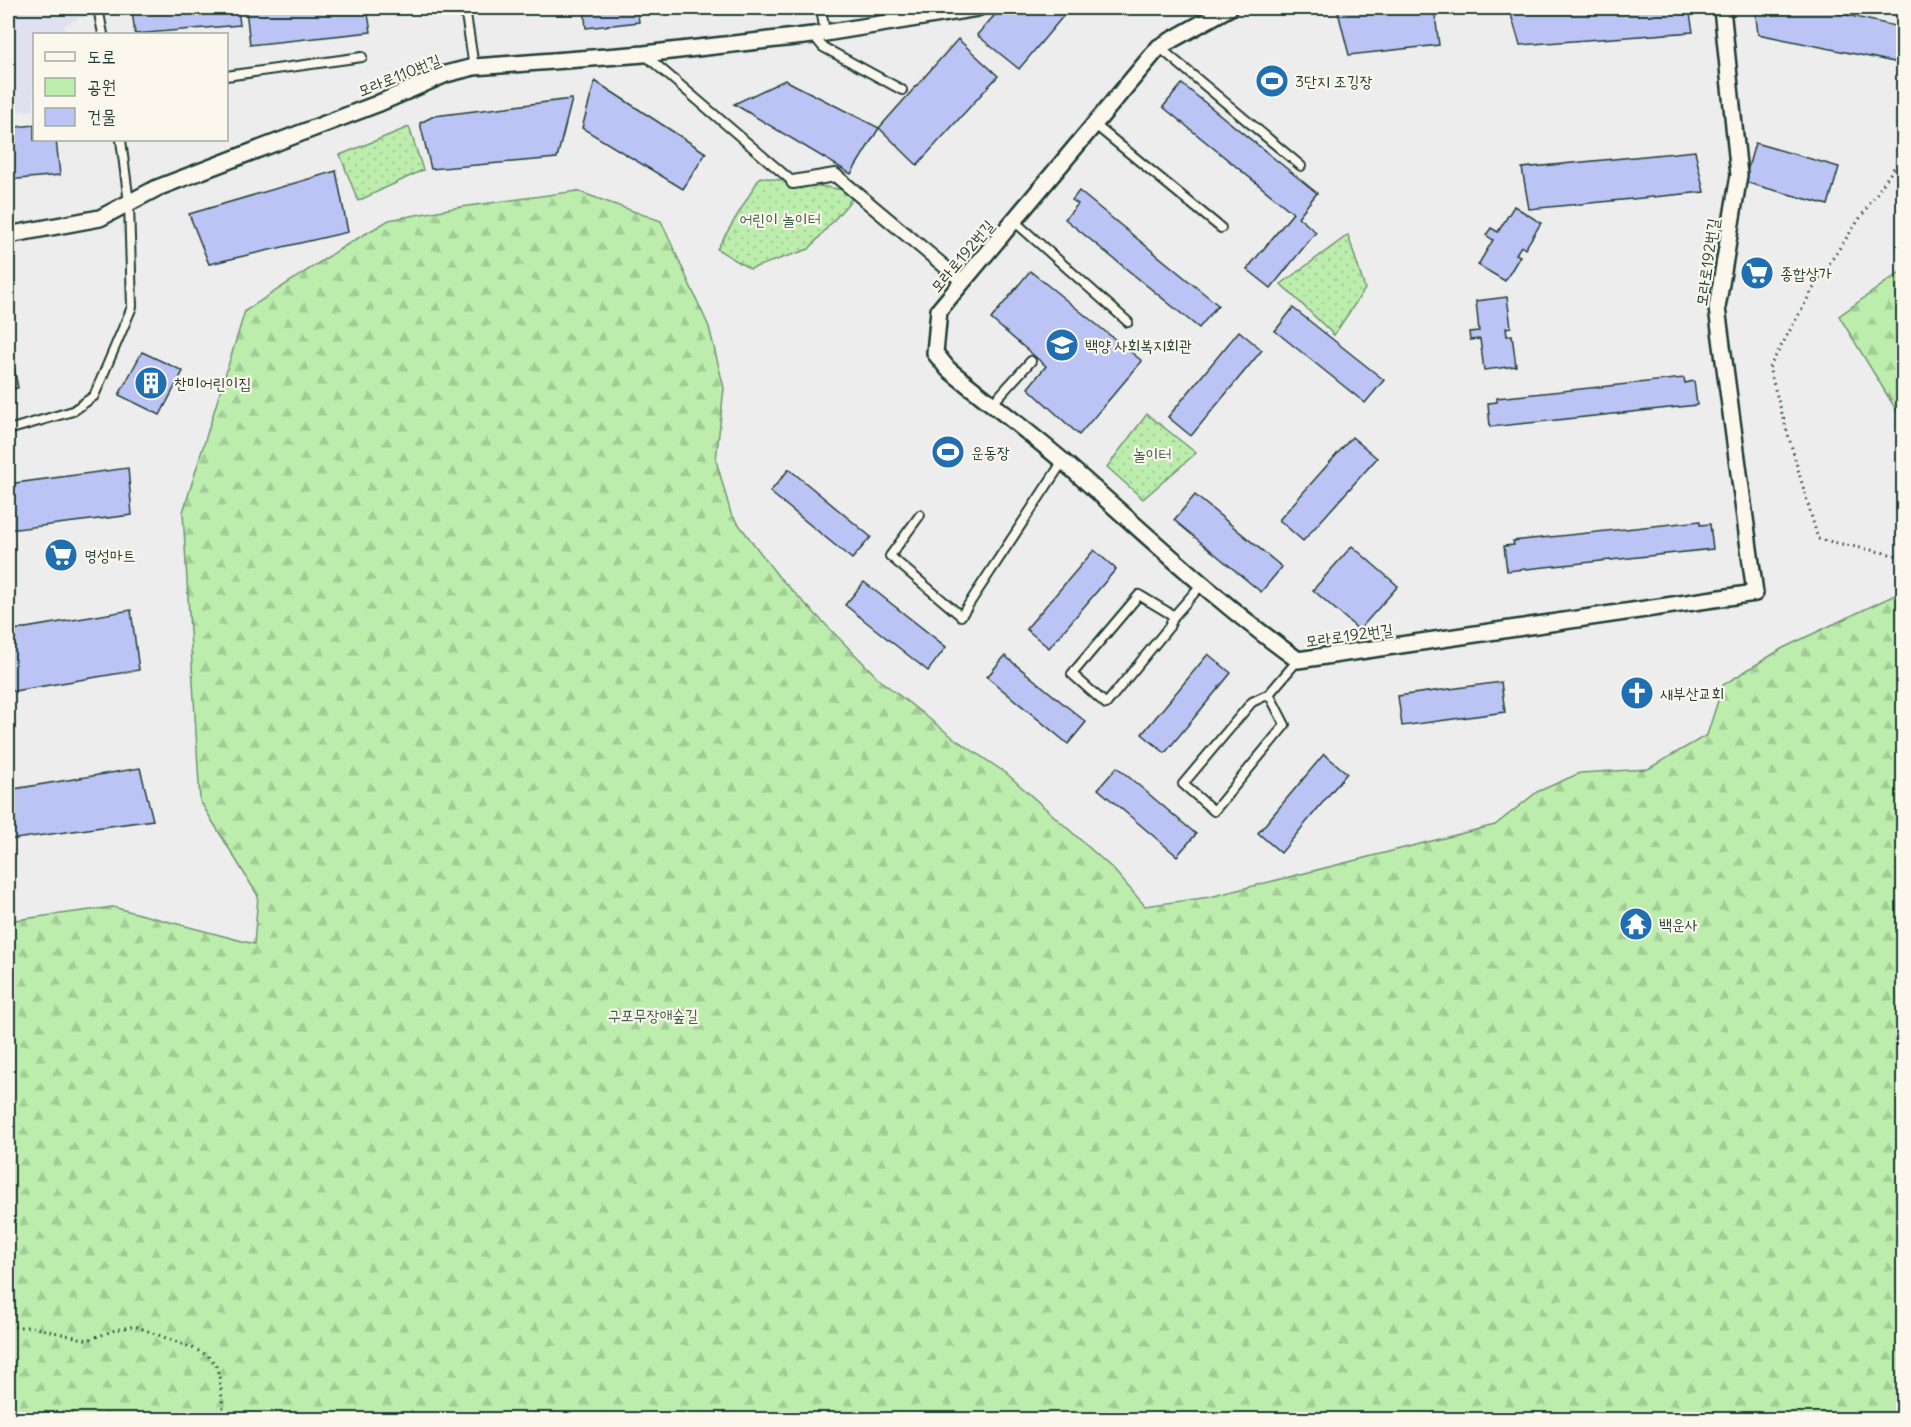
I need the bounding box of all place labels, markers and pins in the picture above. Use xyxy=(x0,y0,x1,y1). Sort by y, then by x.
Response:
sports icon: 3단지 조깅장 xyxy=(1254,63,1290,99)
place label: 3단지 조깅장 xyxy=(1295,71,1372,91)
supermarket icon: 종합상가 xyxy=(1739,255,1775,291)
place label: 종합상가 xyxy=(1780,263,1832,283)
school or university icon: 백양 사회복지회관 xyxy=(1044,327,1080,363)
place label: 백양 사회복지회관 xyxy=(1085,335,1192,355)
building icon: 찬미어린이집 xyxy=(133,365,169,401)
place label: 찬미어린이집 xyxy=(174,373,251,393)
sports icon: 운동장 xyxy=(930,434,966,470)
place label: 운동장 xyxy=(971,442,1010,462)
supermarket icon: 명성마트 xyxy=(43,537,79,573)
place label: 명성마트 xyxy=(84,545,136,565)
church icon: 새부산교회 xyxy=(1619,675,1655,711)
place label: 새부산교회 xyxy=(1660,683,1724,703)
temple icon: 백운사 xyxy=(1618,906,1654,942)
place label: 백운사 xyxy=(1659,914,1698,934)

